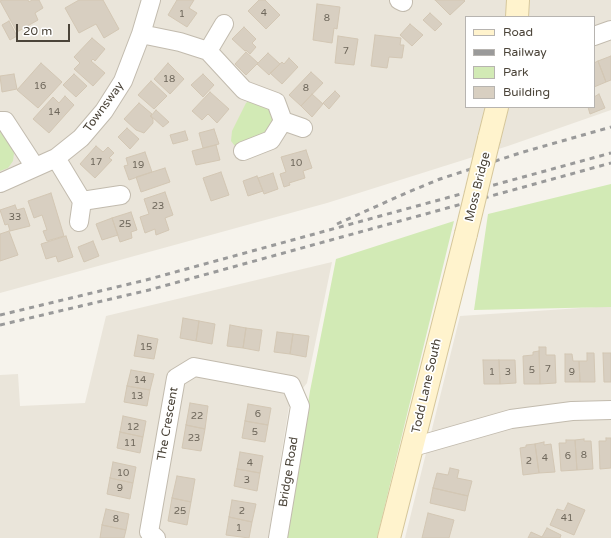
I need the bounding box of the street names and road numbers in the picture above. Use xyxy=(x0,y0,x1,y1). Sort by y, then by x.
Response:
street label: Townsway xyxy=(81,79,127,135)
street label: Moss Bridge xyxy=(462,151,494,223)
street label: Todd Lane South xyxy=(409,337,445,435)
street label: The Crescent xyxy=(154,386,182,462)
street label: Bridge Road xyxy=(276,436,302,508)

